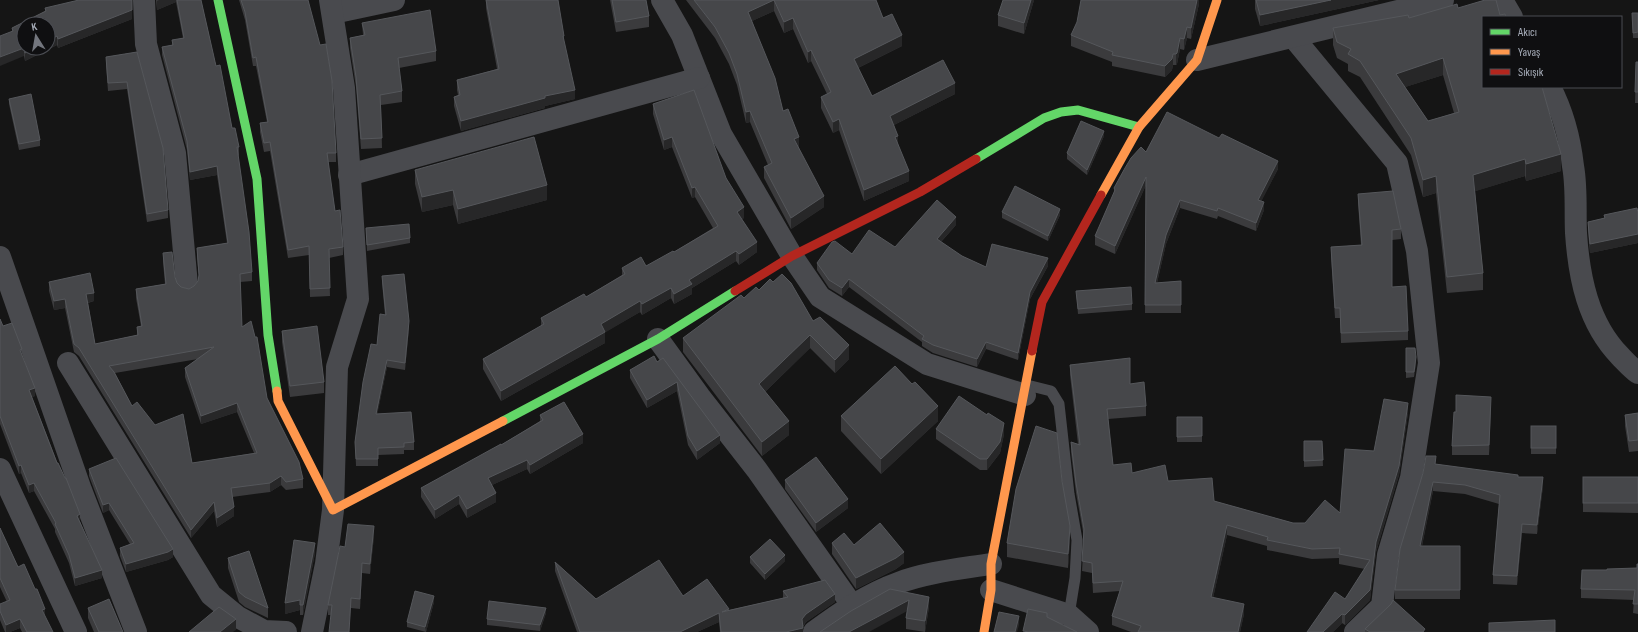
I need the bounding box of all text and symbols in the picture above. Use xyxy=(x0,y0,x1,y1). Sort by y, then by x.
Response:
north arrow xyxy=(16,16,56,56)
legend xyxy=(1482,16,1622,88)
text: K xyxy=(30,20,39,34)
text: Akıcı xyxy=(1517,25,1537,40)
text: Yavaş xyxy=(1518,45,1540,60)
text: Sıkışık xyxy=(1518,65,1544,80)

